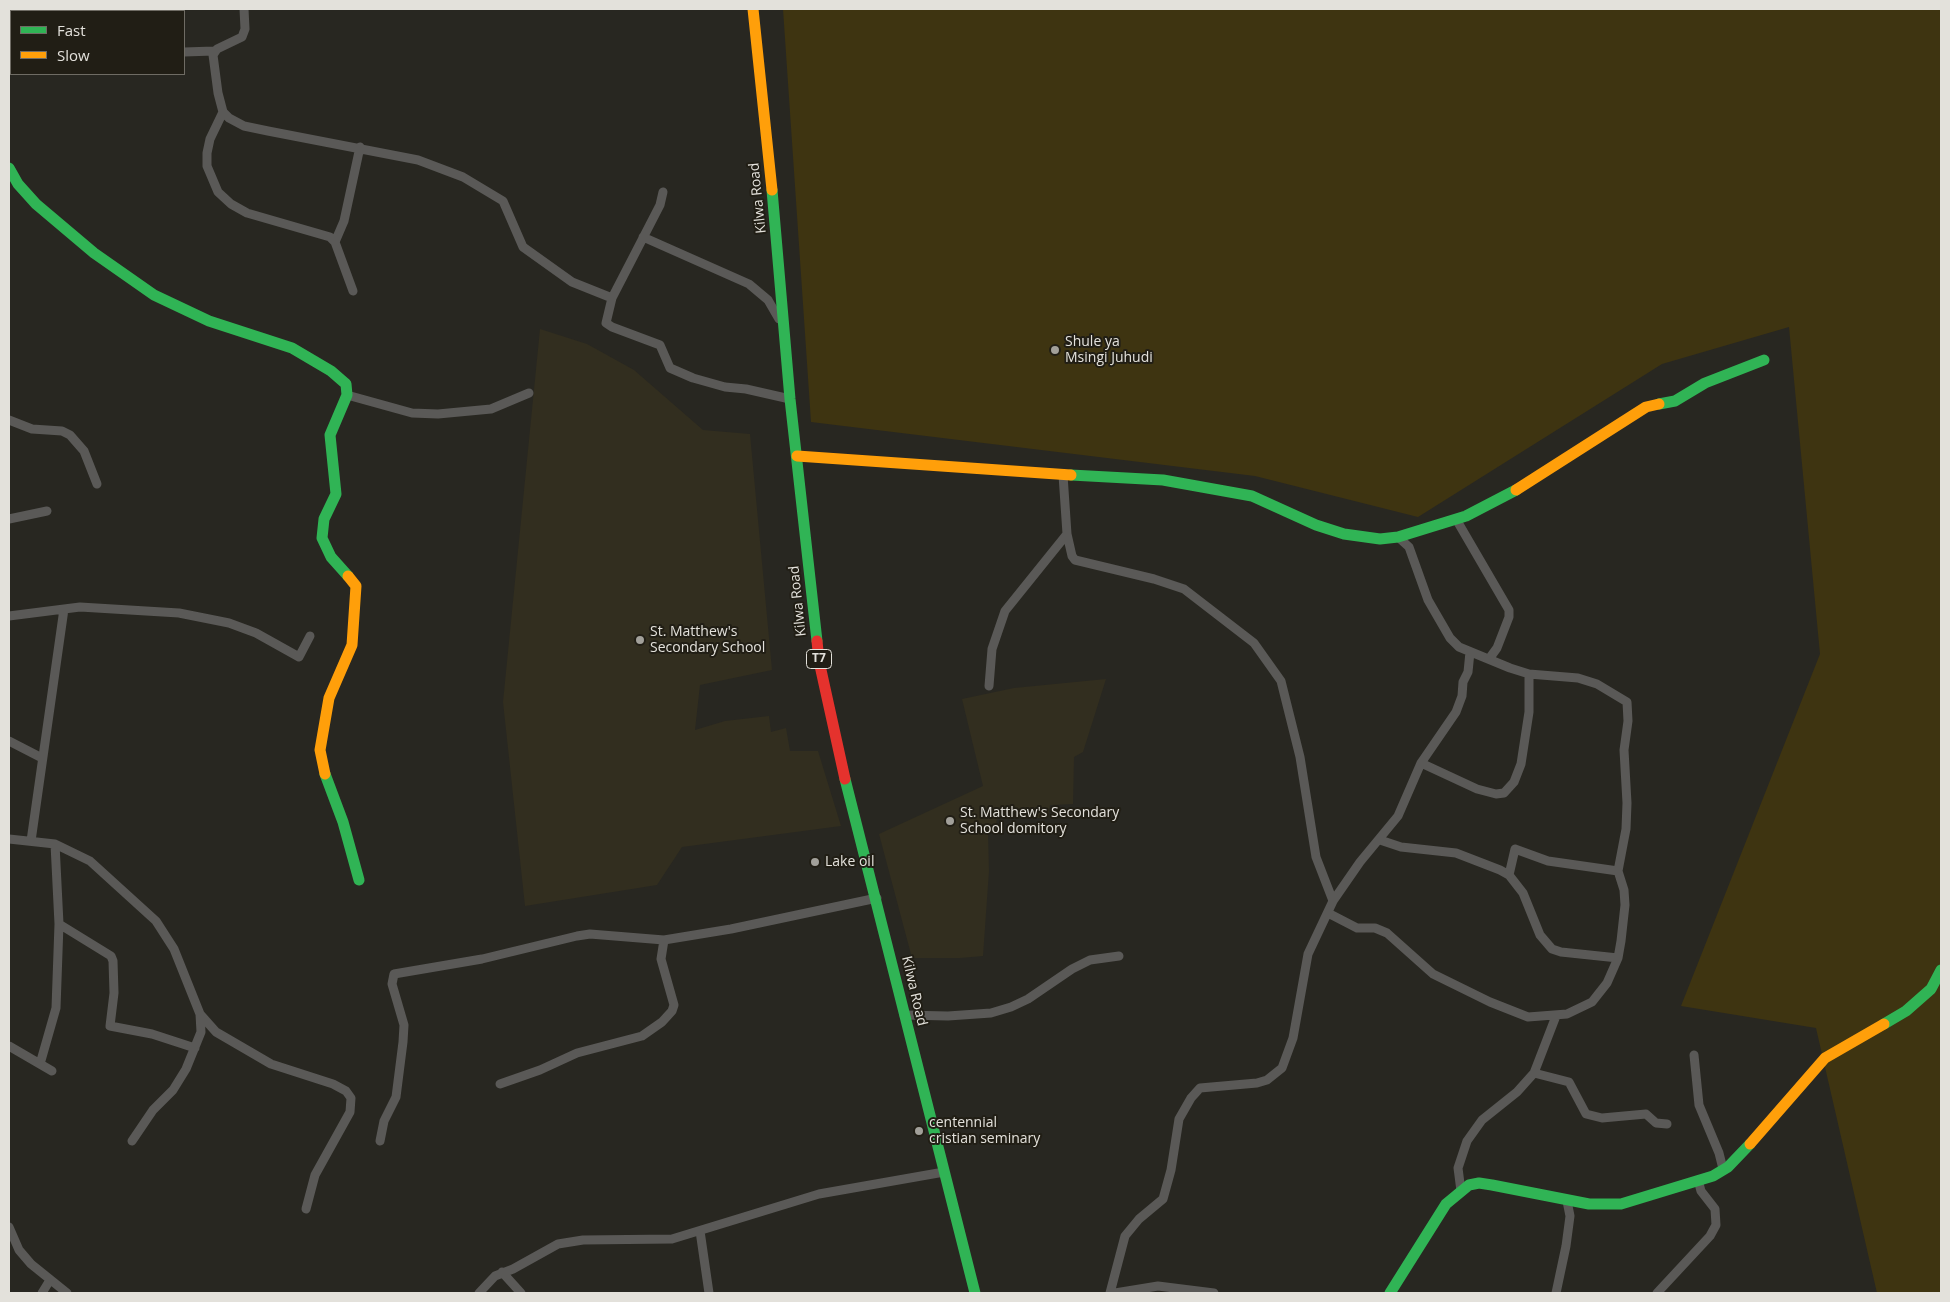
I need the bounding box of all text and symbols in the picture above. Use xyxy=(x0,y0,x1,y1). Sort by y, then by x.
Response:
legend xyxy=(10,10,185,75)
text: Fast xyxy=(57,20,86,40)
text: Slow xyxy=(57,45,90,65)
street label: Kilwa Road xyxy=(746,162,770,234)
place label: Shule ya Msingi Juhudi xyxy=(1065,334,1153,367)
marker: Shule ya Msingi Juhudi xyxy=(1049,344,1061,356)
street label: Kilwa Road xyxy=(786,565,810,637)
place label: St. Matthew's Secondary School xyxy=(650,624,765,656)
marker: St. Matthew's Secondary School xyxy=(634,634,646,646)
road number: T7 xyxy=(806,650,832,669)
place label: St. Matthew's Secondary School domitory xyxy=(960,805,1119,838)
marker: St. Matthew's Secondary School domitory xyxy=(944,815,956,827)
place label: Lake oil xyxy=(825,854,874,870)
marker: Lake oil xyxy=(809,856,821,868)
street label: Kilwa Road xyxy=(898,954,930,1028)
place label: centennial cristian seminary xyxy=(929,1115,1040,1148)
marker: centennial cristian seminary xyxy=(913,1125,925,1137)

